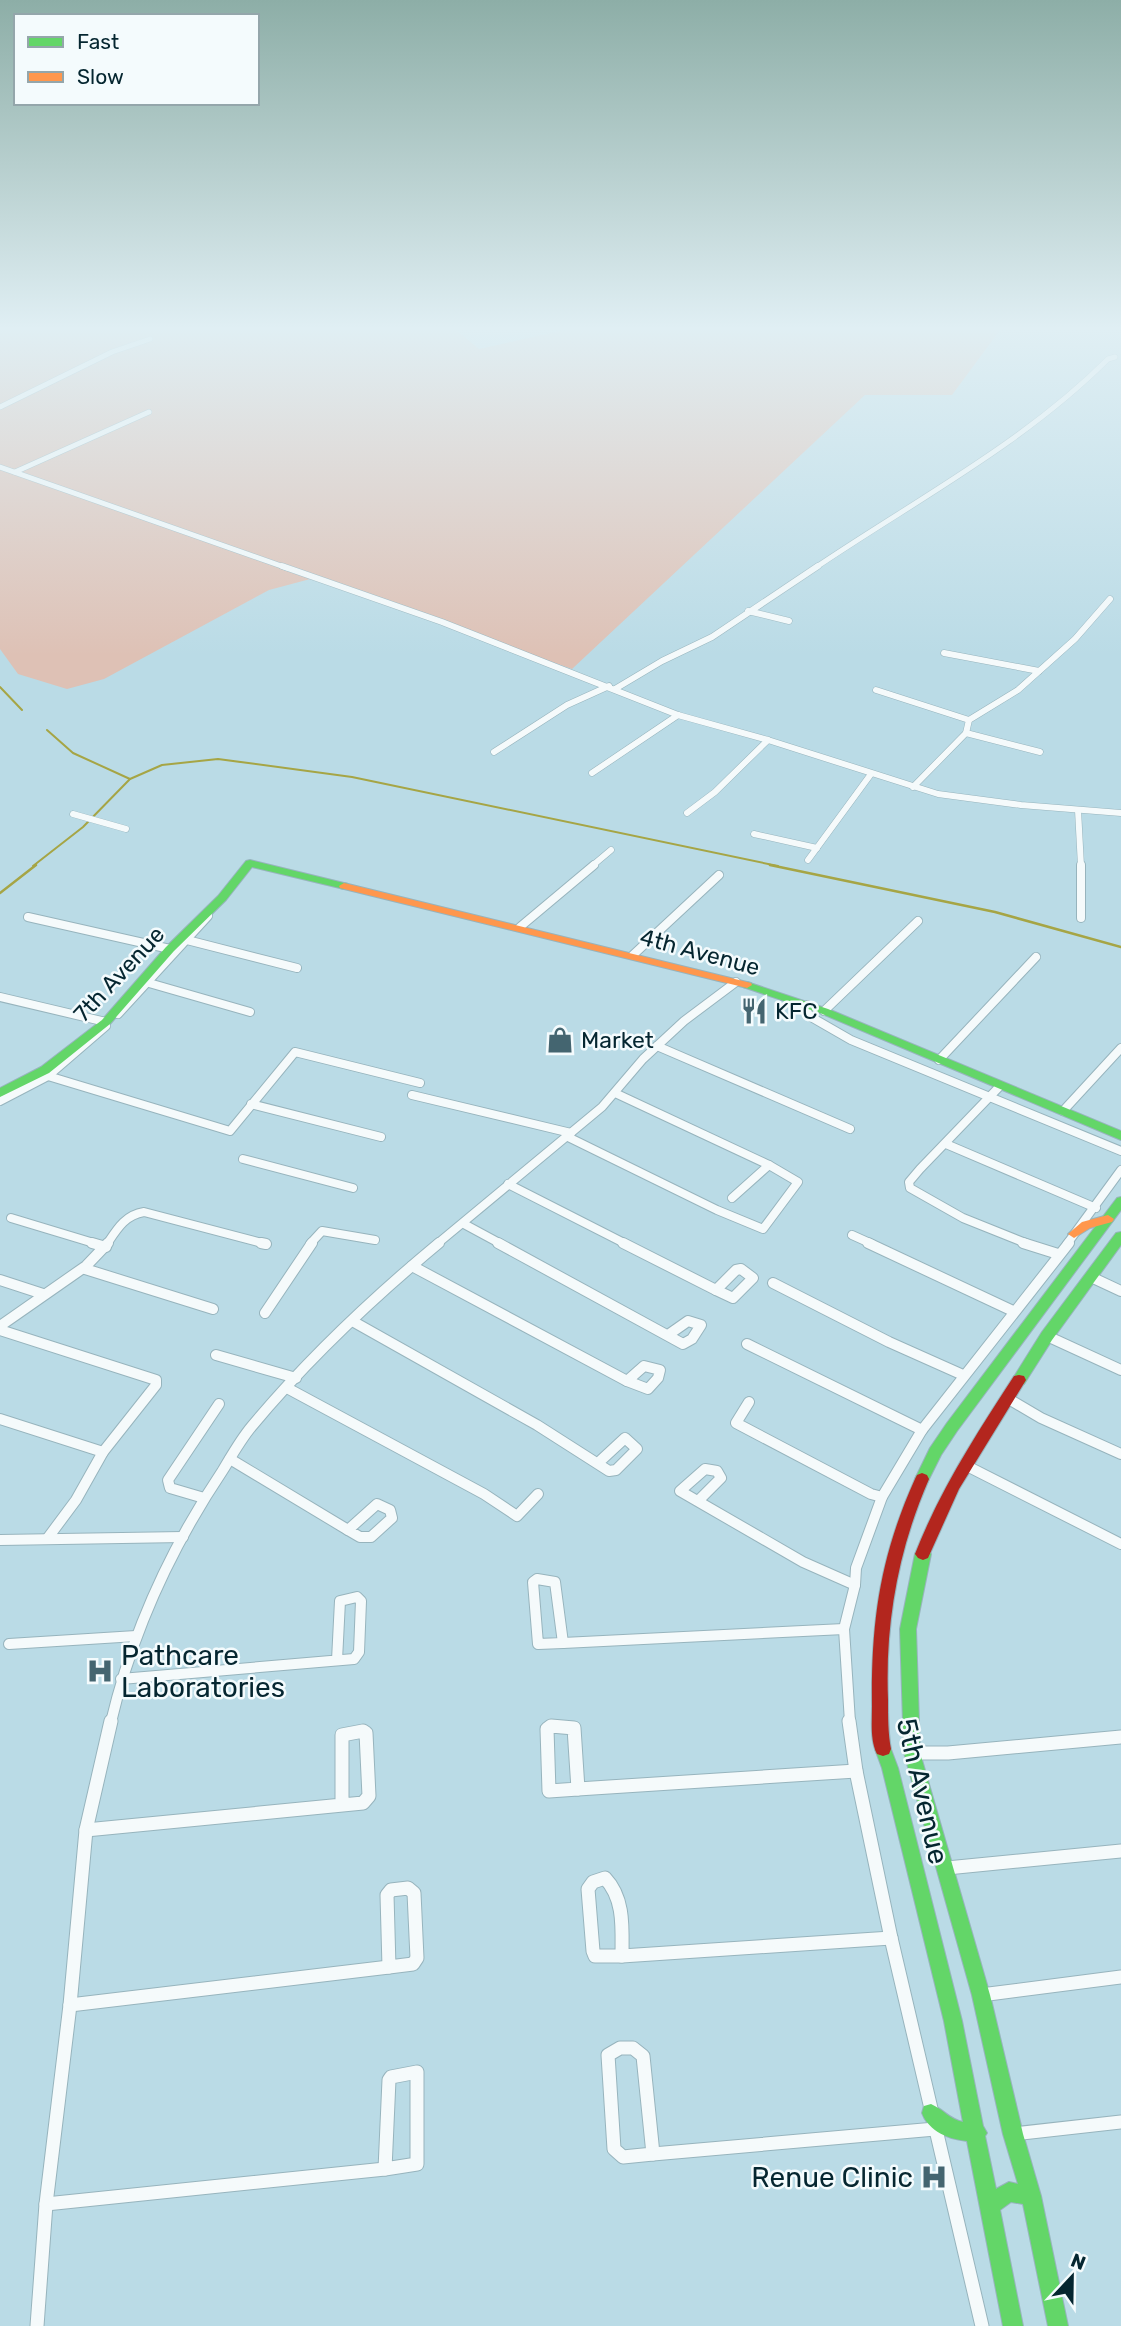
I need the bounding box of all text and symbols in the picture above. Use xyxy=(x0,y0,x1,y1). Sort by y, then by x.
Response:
legend xyxy=(14,14,259,105)
text: Fast xyxy=(77,29,119,54)
text: Slow xyxy=(77,64,124,89)
street label: 7th Avenue xyxy=(68,920,170,1028)
street label: 4th Avenue xyxy=(637,923,763,981)
restaurant icon: KFC xyxy=(739,996,769,1026)
place label: KFC xyxy=(775,997,817,1025)
shop icon: Market xyxy=(545,1025,575,1055)
place label: Market xyxy=(581,1026,654,1054)
place label: Pathcare Laboratories xyxy=(121,1639,285,1704)
hospital icon: Pathcare Laboratories xyxy=(85,1656,115,1686)
street label: 5th Avenue xyxy=(890,1715,955,1867)
place label: Renue Clinic xyxy=(751,2161,913,2194)
hospital icon: Renue Clinic xyxy=(919,2162,949,2192)
north arrow xyxy=(1037,2242,1107,2312)
text: N xyxy=(1068,2248,1089,2275)

